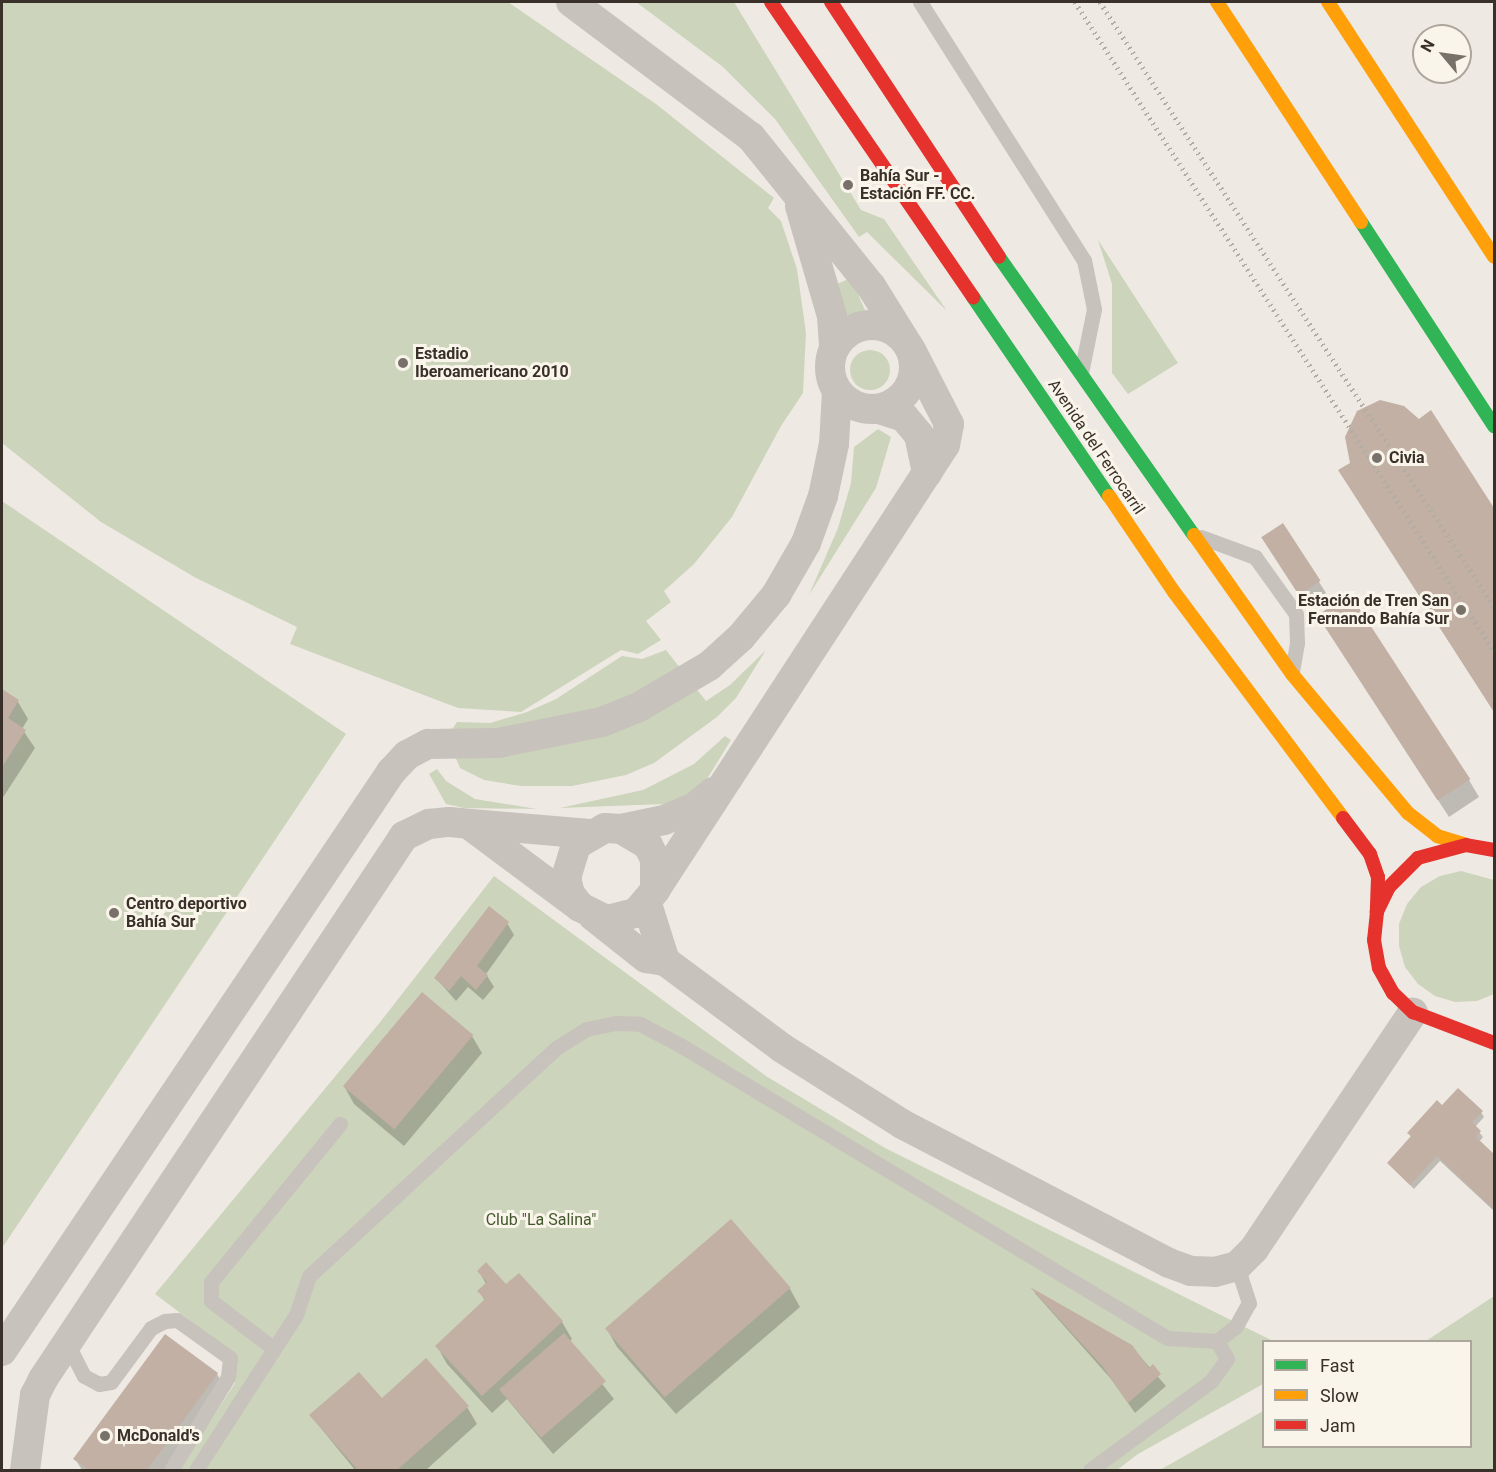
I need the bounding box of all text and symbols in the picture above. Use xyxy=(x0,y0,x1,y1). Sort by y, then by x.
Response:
north arrow xyxy=(1412,24,1472,84)
text: N xyxy=(1417,36,1439,56)
place label: Bahía Sur - Estación FF. CC. xyxy=(860,166,975,204)
marker: Bahía Sur - Estación FF. CC. xyxy=(841,178,855,192)
place label: Estadio Iberoamericano 2010 xyxy=(415,344,569,382)
marker: Estadio Iberoamericano 2010 xyxy=(396,356,410,370)
street label: Avenida del Ferrocarril xyxy=(1044,376,1148,518)
place label: Civia xyxy=(1389,448,1425,468)
marker: Civia xyxy=(1370,451,1384,465)
place label: Estación de Tren San Fernando Bahía Sur xyxy=(1298,591,1449,629)
marker: Estación de Tren San Fernando Bahía Sur xyxy=(1454,603,1468,617)
place label: Centro deportivo Bahía Sur xyxy=(126,894,247,932)
marker: Centro deportivo Bahía Sur xyxy=(107,906,121,920)
park label: Club "La Salina" xyxy=(486,1210,596,1230)
legend xyxy=(1262,1340,1472,1448)
text: Fast xyxy=(1320,1355,1355,1376)
text: Slow xyxy=(1320,1385,1359,1406)
text: Jam xyxy=(1320,1415,1356,1436)
place label: McDonald's xyxy=(117,1426,200,1446)
marker: McDonald's xyxy=(98,1429,112,1443)

